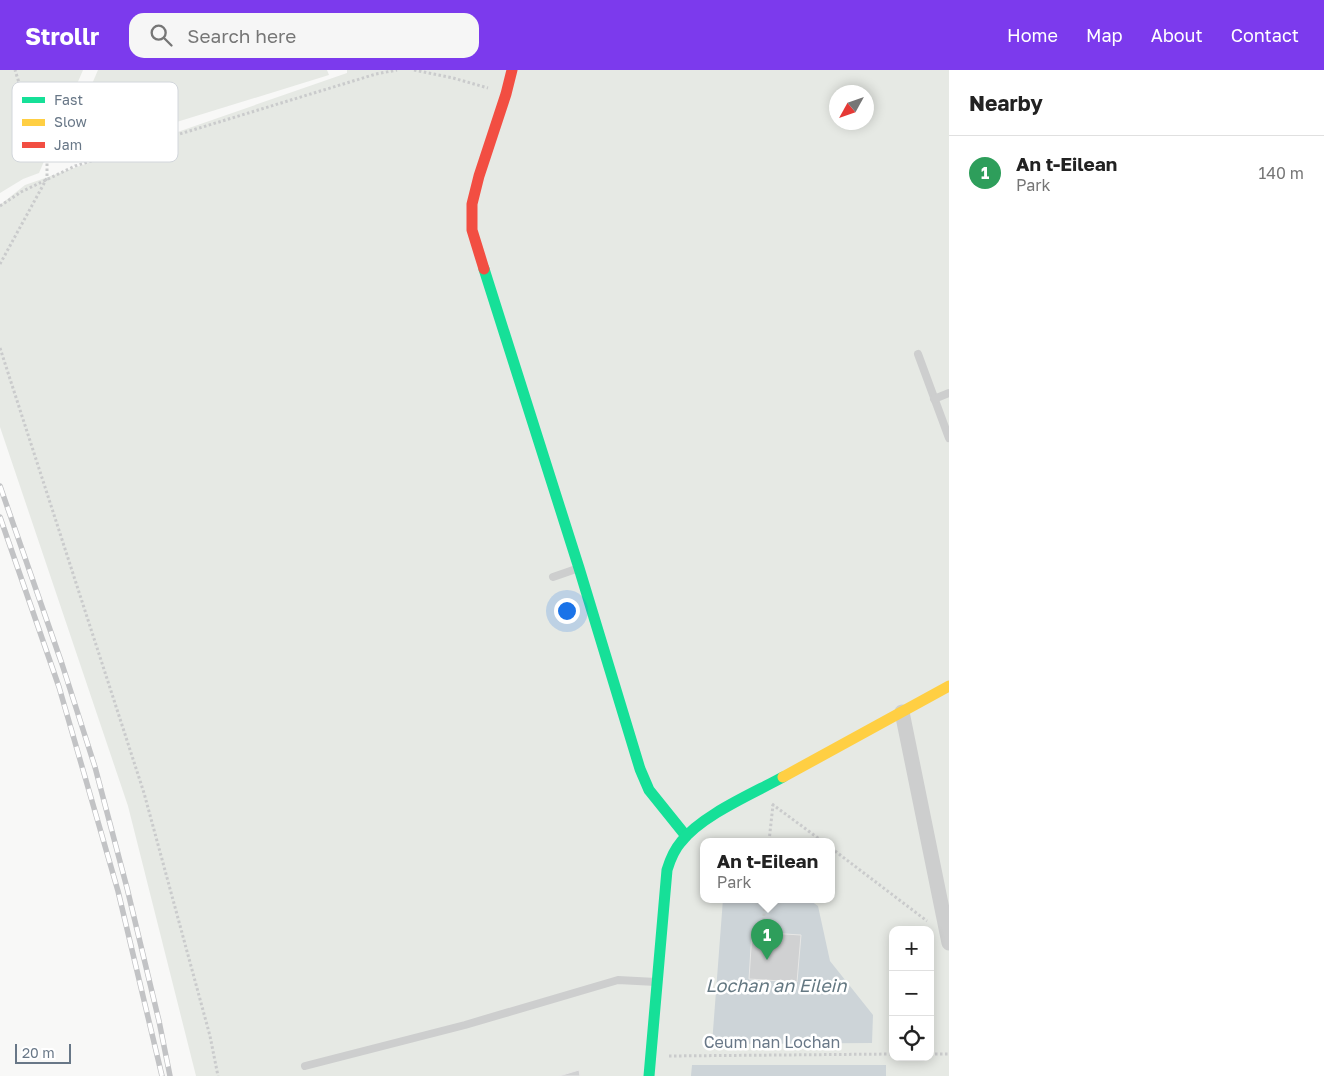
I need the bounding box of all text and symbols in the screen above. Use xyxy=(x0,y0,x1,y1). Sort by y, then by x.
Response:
search box xyxy=(129,13,479,58)
text: Strollr xyxy=(25,21,99,50)
icon: search xyxy=(147,21,175,49)
text: Search here xyxy=(187,24,296,47)
text: Home xyxy=(1007,24,1058,46)
text: Map xyxy=(1086,24,1123,46)
text: About xyxy=(1151,24,1203,46)
text: Contact xyxy=(1231,24,1299,46)
legend xyxy=(12,82,178,162)
north arrow xyxy=(829,85,874,130)
text: Nearby xyxy=(969,90,1043,116)
text: Fast xyxy=(54,91,83,108)
text: Slow xyxy=(54,113,87,130)
text: Jam xyxy=(54,136,82,153)
text: An t-Eilean xyxy=(1016,152,1117,175)
text: 1 xyxy=(981,163,989,183)
text: 140 m xyxy=(1258,163,1304,183)
text: Park xyxy=(1016,175,1051,195)
your location xyxy=(554,598,580,624)
popup xyxy=(700,838,835,903)
text: An t-Eilean xyxy=(717,849,818,872)
text: Park xyxy=(717,872,751,892)
pin: 1 xyxy=(751,919,783,960)
map controls xyxy=(889,926,934,1061)
button: + xyxy=(889,926,934,971)
button: − xyxy=(889,971,934,1016)
water label: Lochan an Eilein xyxy=(706,974,847,996)
button: locate xyxy=(889,1016,934,1061)
street label: Ceum nan Lochan xyxy=(704,1032,840,1052)
scale bar xyxy=(15,1041,71,1064)
text: 20 m xyxy=(22,1044,55,1061)

